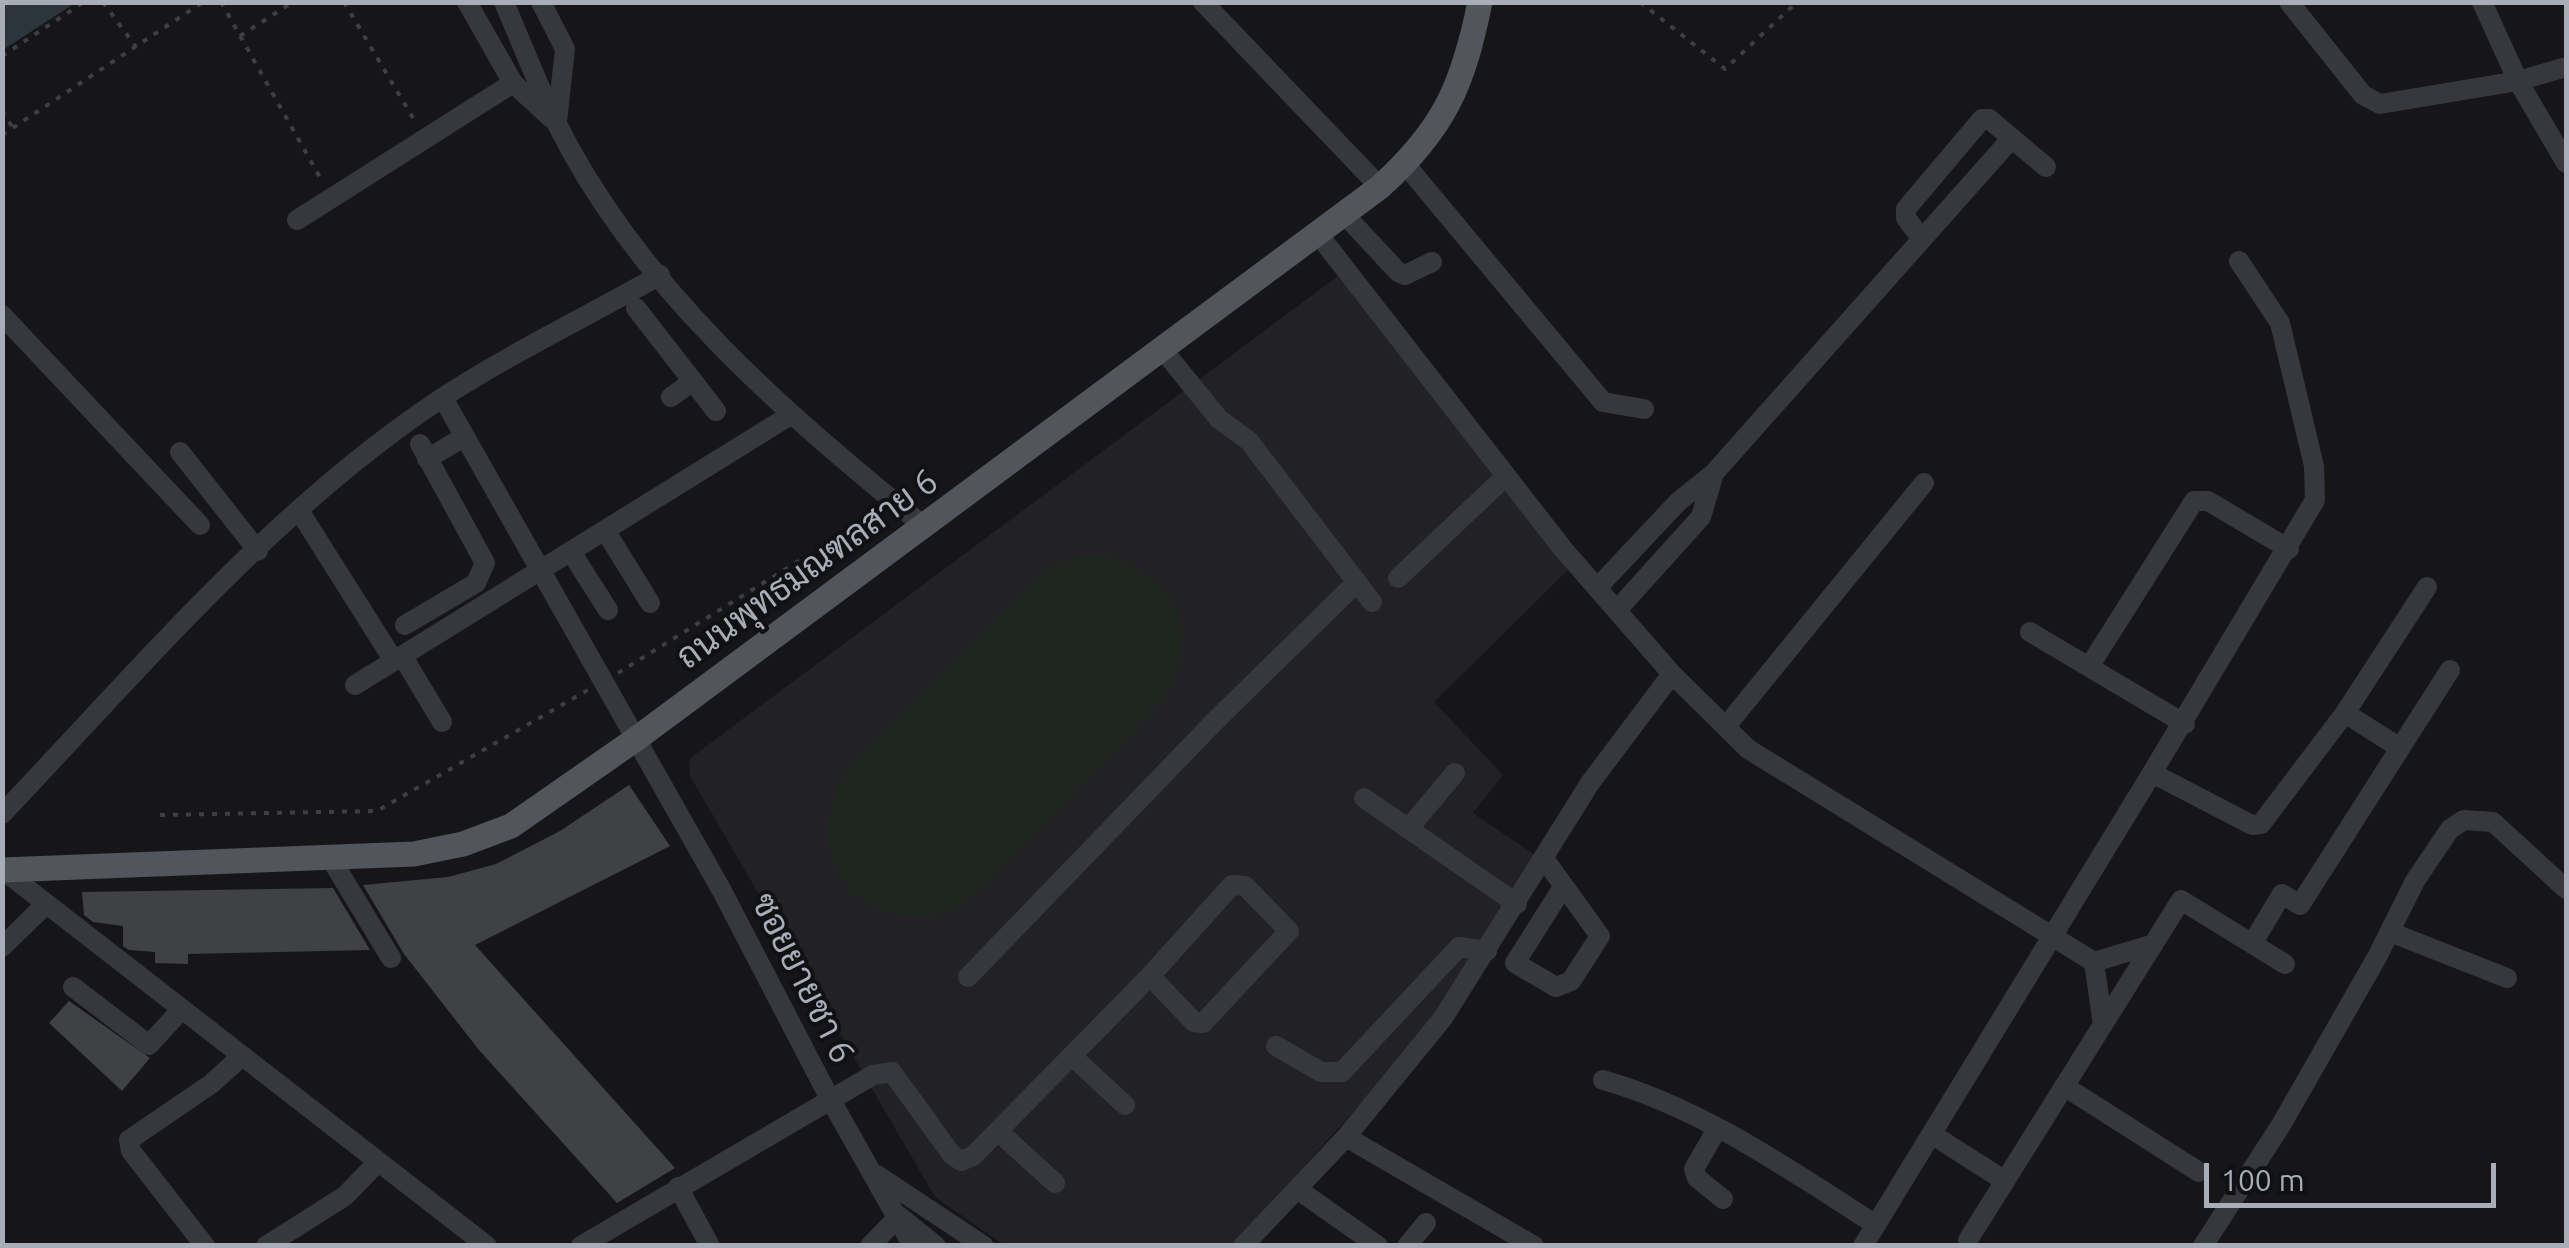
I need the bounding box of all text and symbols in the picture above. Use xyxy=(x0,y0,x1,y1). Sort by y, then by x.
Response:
street label: ถนนพุทธมณฑลสาย 6 xyxy=(668,460,946,678)
street label: ซอยยายชา 6 xyxy=(742,886,864,1070)
scale bar xyxy=(2209,1143,2502,1205)
text: 100 m xyxy=(2221,1163,2305,1197)

